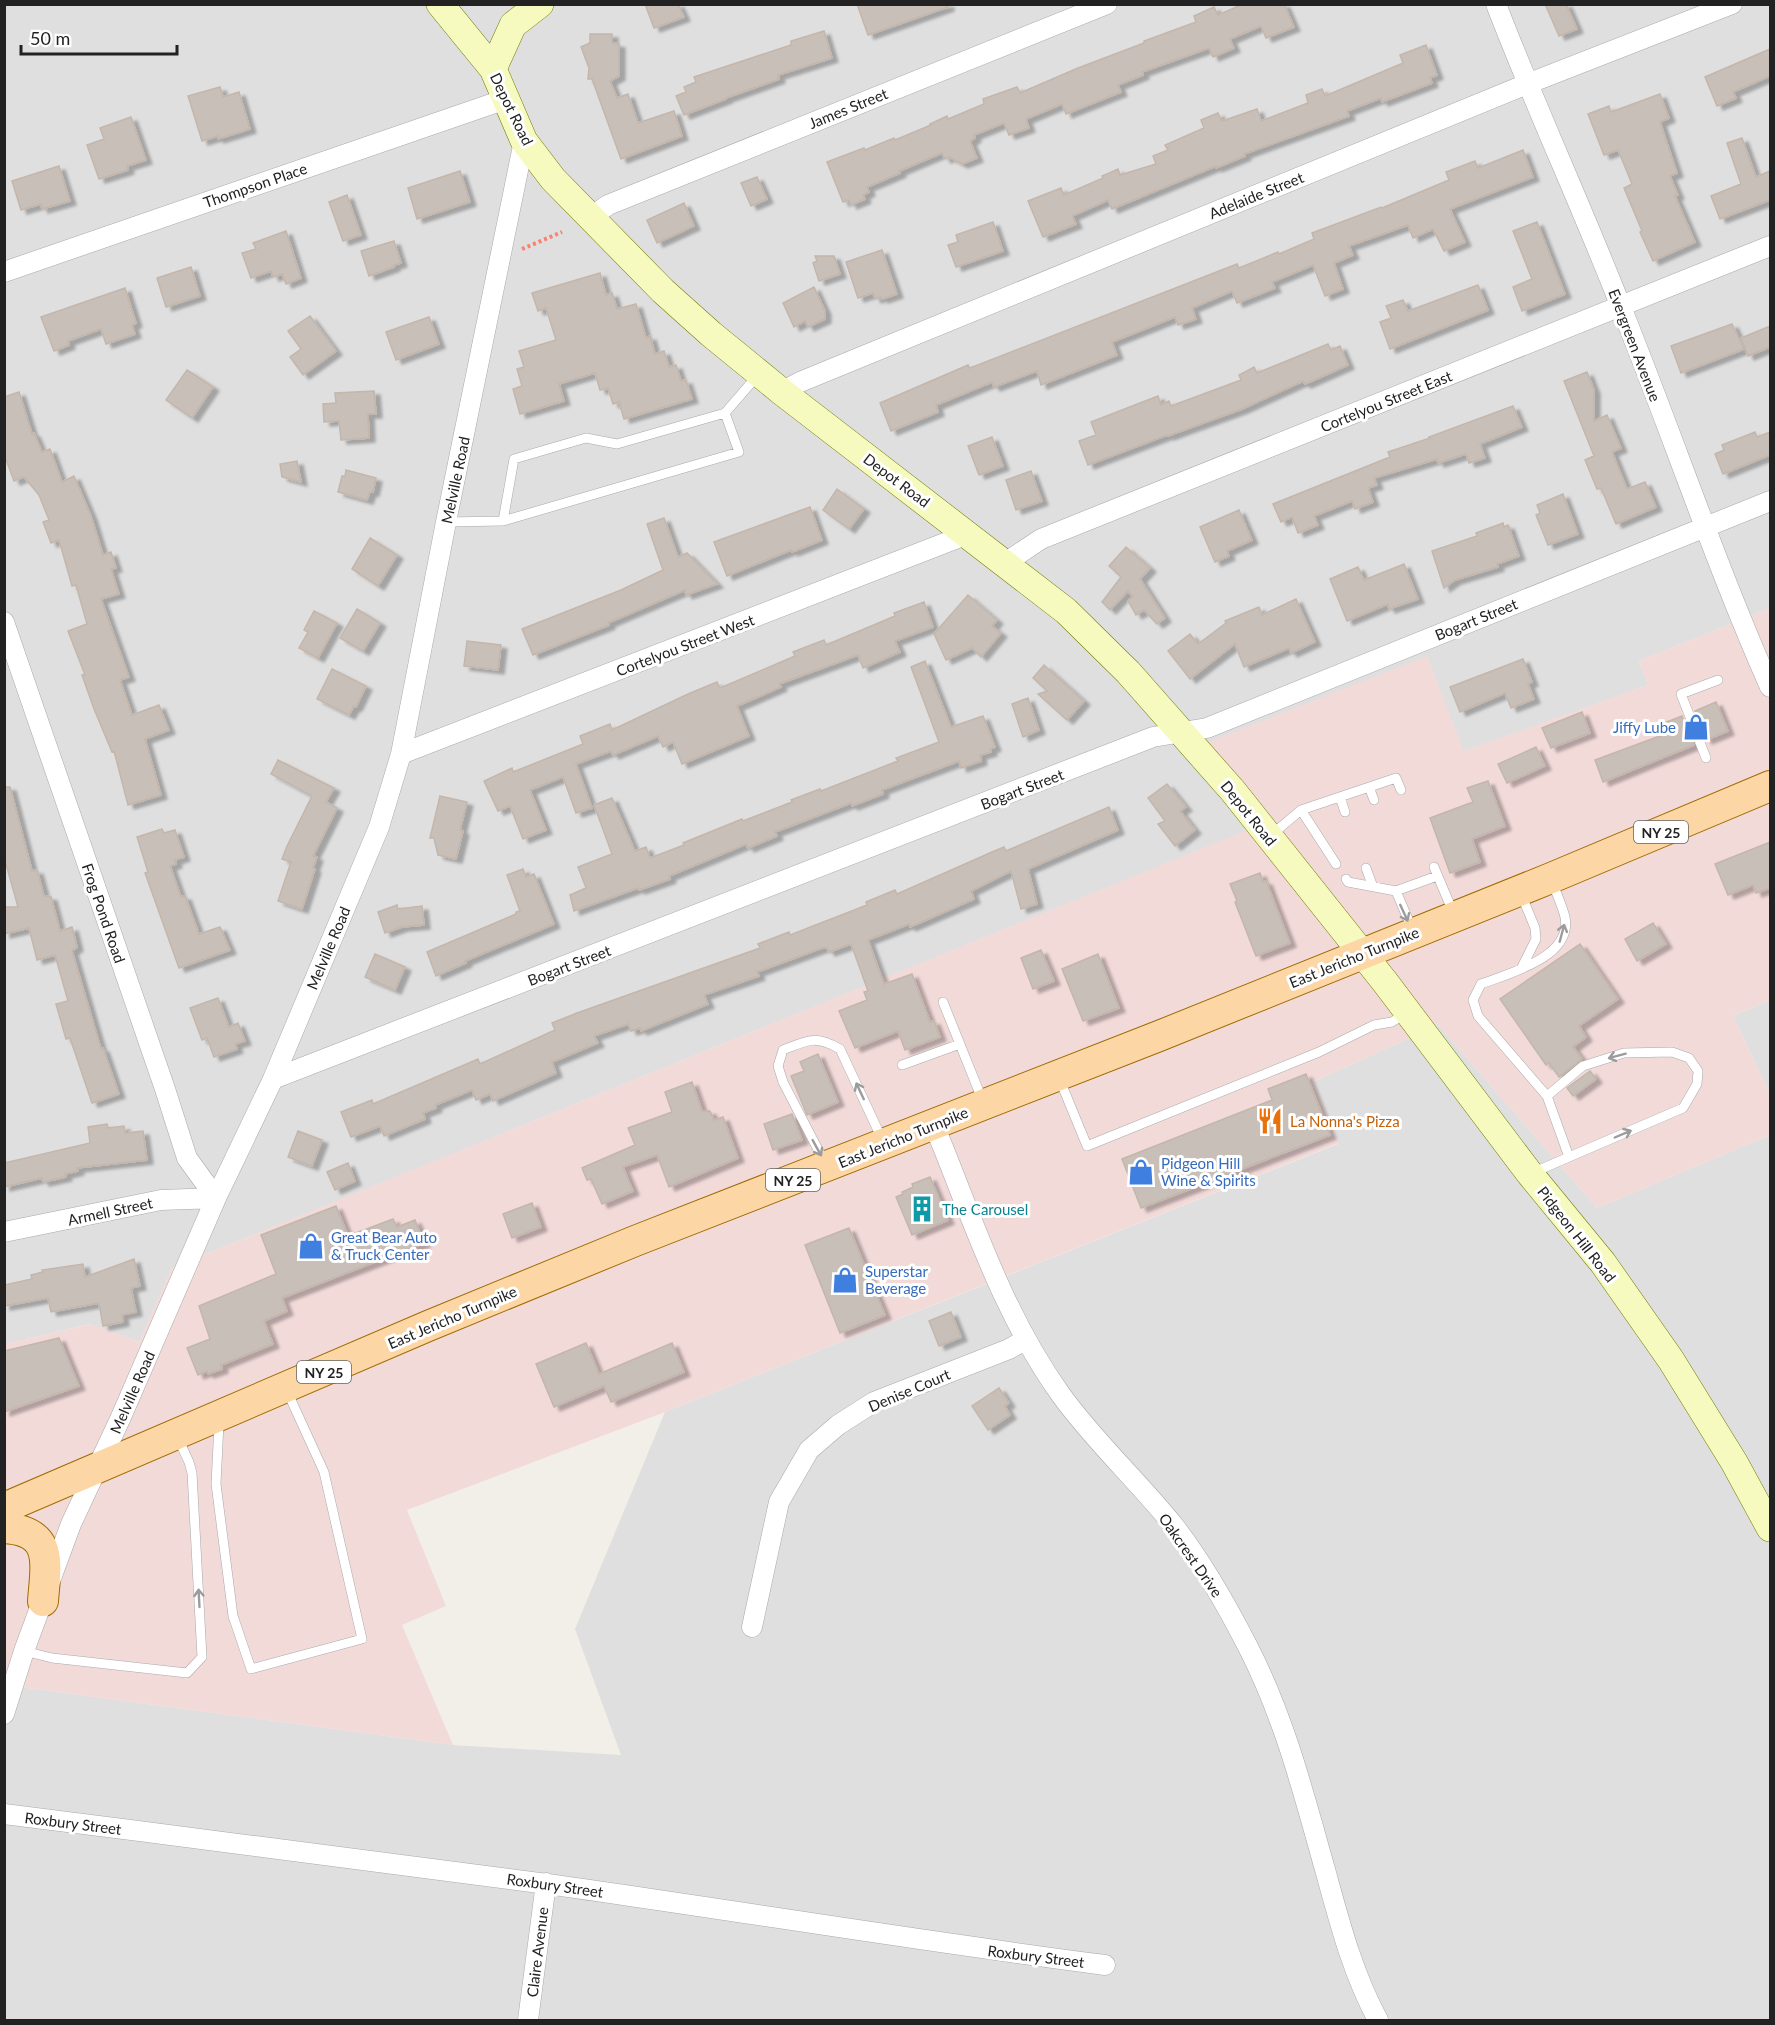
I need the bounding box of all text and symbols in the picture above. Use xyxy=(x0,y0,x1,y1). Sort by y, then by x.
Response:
scale bar xyxy=(21,18,177,56)
text: 50 m xyxy=(30,27,70,49)
street label: Depot Road xyxy=(487,70,537,148)
street label: James Street xyxy=(806,84,891,132)
street label: Thompson Place xyxy=(201,159,309,211)
street label: Adelaide Street xyxy=(1206,168,1307,222)
street label: Evergreen Avenue xyxy=(1605,286,1665,404)
street label: Cortelyou Street East xyxy=(1318,366,1455,436)
street label: Melville Road xyxy=(437,435,473,525)
street label: Depot Road xyxy=(860,449,934,511)
street label: Bogart Street xyxy=(1432,594,1521,644)
street label: Cortelyou Street West xyxy=(613,610,757,680)
shop icon: Jiffy Lube xyxy=(1681,712,1711,742)
place label: Jiffy Lube xyxy=(1613,718,1676,736)
street label: Bogart Street xyxy=(978,765,1067,813)
street label: Depot Road xyxy=(1217,777,1281,849)
road number: NY 25 xyxy=(1634,821,1688,843)
street label: Frog Pond Road xyxy=(79,861,129,965)
one-way arrow xyxy=(1399,903,1411,921)
street label: Melville Road xyxy=(302,904,354,992)
street label: East Jericho Turnpike xyxy=(1286,923,1422,991)
one-way arrow xyxy=(1557,924,1569,943)
street label: Bogart Street xyxy=(525,941,614,989)
one-way arrow xyxy=(1608,1051,1627,1062)
one-way arrow xyxy=(853,1083,865,1101)
street label: East Jericho Turnpike xyxy=(835,1103,971,1171)
restaurant icon: La Nonna's Pizza xyxy=(1255,1106,1285,1136)
place label: La Nonna's Pizza xyxy=(1290,1112,1400,1130)
one-way arrow xyxy=(1614,1128,1632,1139)
one-way arrow xyxy=(811,1139,823,1156)
place label: Pidgeon Hill Wine & Spirits xyxy=(1161,1154,1256,1189)
shop icon: Pidgeon Hill Wine & Spirits xyxy=(1126,1157,1156,1187)
road number: NY 25 xyxy=(766,1169,820,1191)
street label: Pidgeon Hill Road xyxy=(1534,1183,1620,1285)
street label: Armell Street xyxy=(66,1193,155,1229)
building icon: The Carousel xyxy=(907,1194,937,1224)
place label: The Carousel xyxy=(942,1200,1028,1218)
place label: Great Bear Auto & Truck Center xyxy=(331,1228,437,1263)
shop icon: Great Bear Auto & Truck Center xyxy=(296,1231,326,1261)
place label: Superstar Beverage xyxy=(865,1262,928,1297)
shop icon: Superstar Beverage xyxy=(830,1265,860,1295)
street label: East Jericho Turnpike xyxy=(385,1282,519,1352)
street label: Melville Road xyxy=(106,1348,158,1436)
road number: NY 25 xyxy=(297,1361,351,1383)
street label: Denise Court xyxy=(865,1364,953,1415)
street label: Oakcrest Drive xyxy=(1155,1510,1227,1600)
one-way arrow xyxy=(193,1589,204,1609)
street label: Roxbury Street xyxy=(24,1808,123,1838)
street label: Roxbury Street xyxy=(505,1869,605,1901)
street label: Claire Avenue xyxy=(523,1906,551,1998)
street label: Roxbury Street xyxy=(987,1941,1086,1971)

